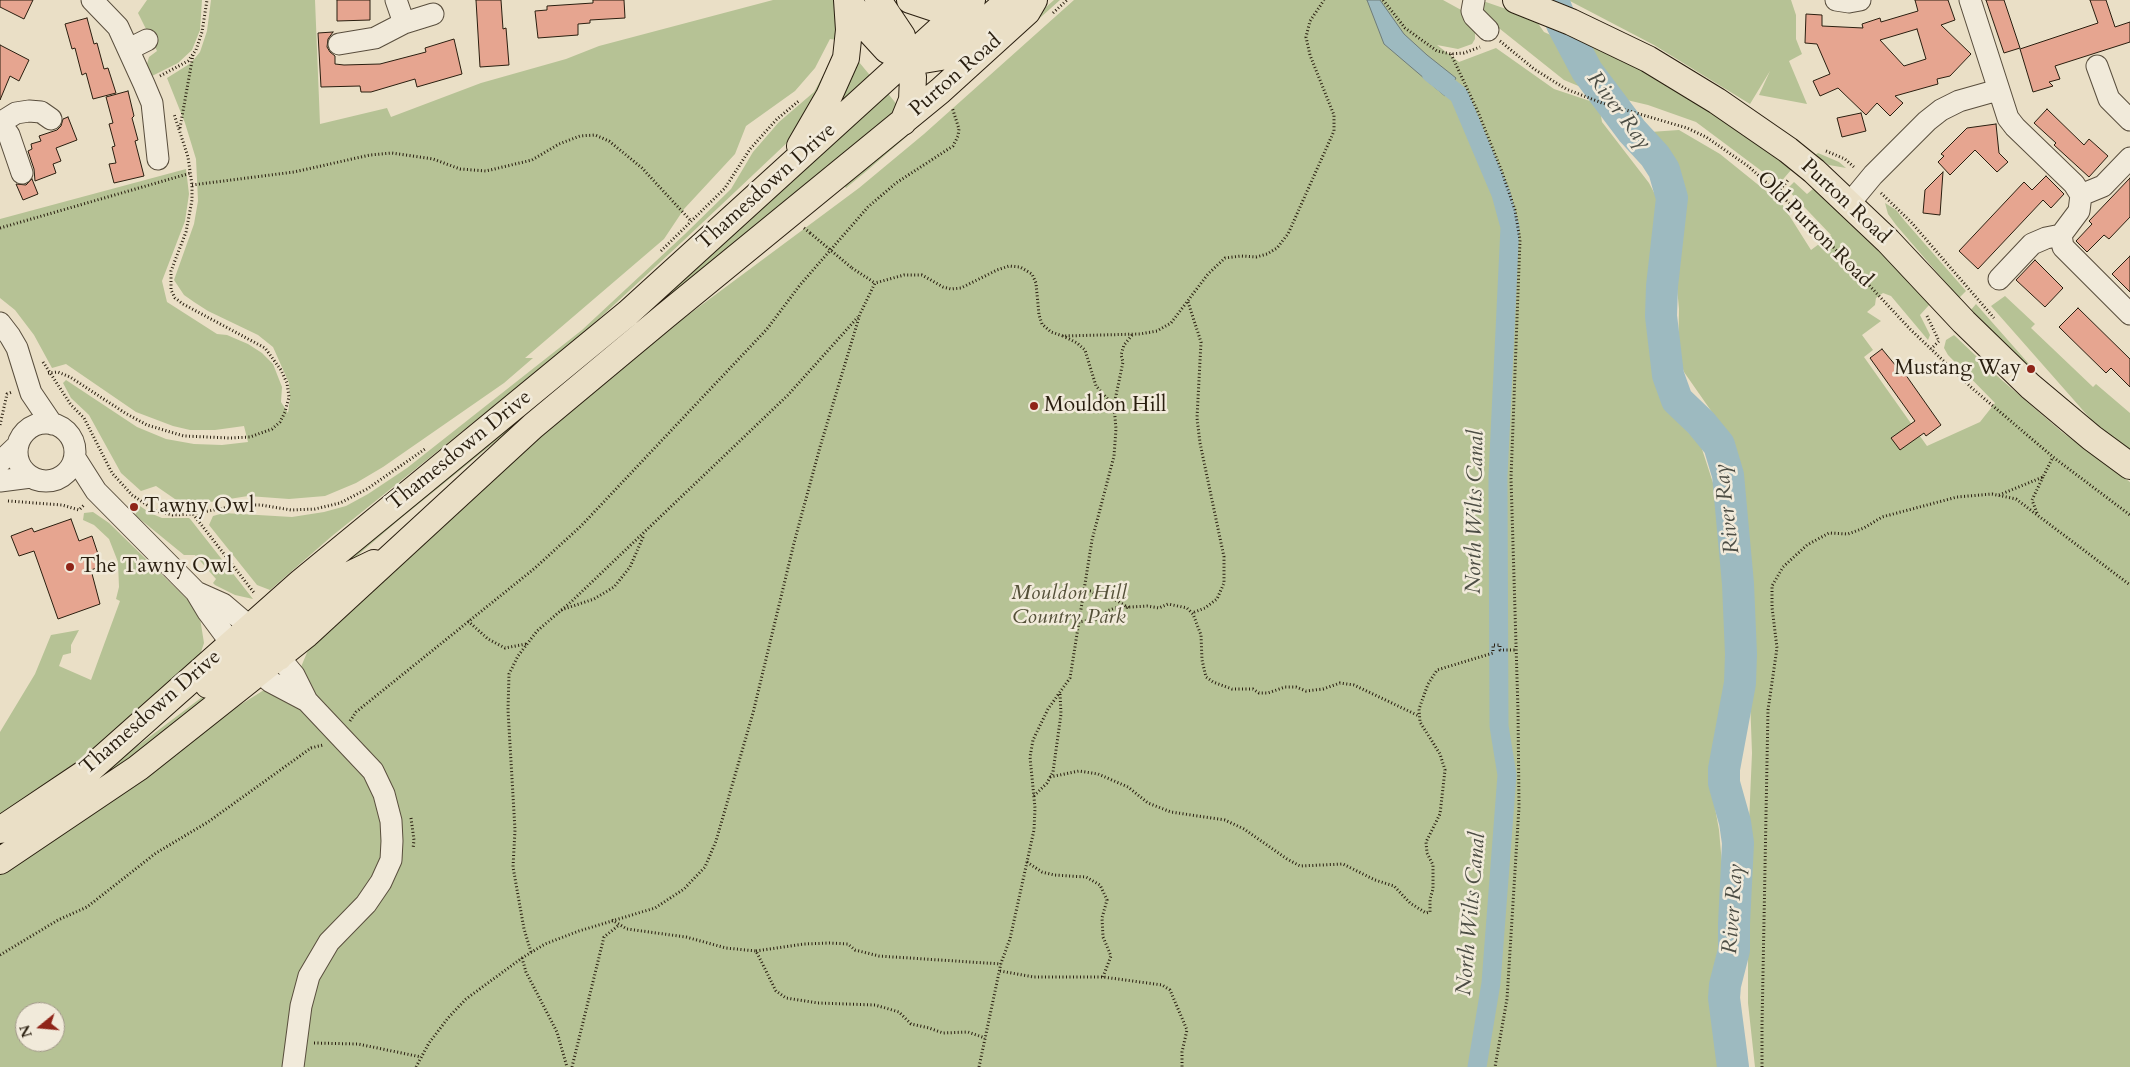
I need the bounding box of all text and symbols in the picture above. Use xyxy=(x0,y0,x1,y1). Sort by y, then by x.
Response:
street label: Purton Road xyxy=(905,29,1007,123)
water label: River Ray xyxy=(1580,67,1656,155)
street label: Thamesdown Drive xyxy=(692,118,842,256)
street label: Purton Road xyxy=(1795,154,1895,250)
street label: Old Purton Road xyxy=(1751,167,1877,293)
place label: Mustang Way xyxy=(1894,356,2021,382)
marker: Mustang Way xyxy=(2025,363,2037,375)
street label: Thamesdown Drive xyxy=(383,385,537,517)
place label: Mouldon Hill xyxy=(1044,393,1166,419)
marker: Mouldon Hill xyxy=(1028,400,1040,412)
water label: North Wilts Canal xyxy=(1461,430,1491,594)
water label: River Ray xyxy=(1709,463,1747,555)
place label: Tawny Owl xyxy=(144,494,254,520)
marker: Tawny Owl xyxy=(128,501,140,513)
place label: The Tawny Owl xyxy=(80,554,232,580)
marker: The Tawny Owl xyxy=(64,561,76,573)
park label: Mouldon Hill Country Park xyxy=(1011,581,1127,631)
street label: Thamesdown Drive xyxy=(76,645,226,781)
water label: North Wilts Canal xyxy=(1452,831,1492,997)
water label: River Ray xyxy=(1718,863,1750,955)
north arrow xyxy=(15,1002,65,1052)
text: N xyxy=(15,1023,37,1040)

